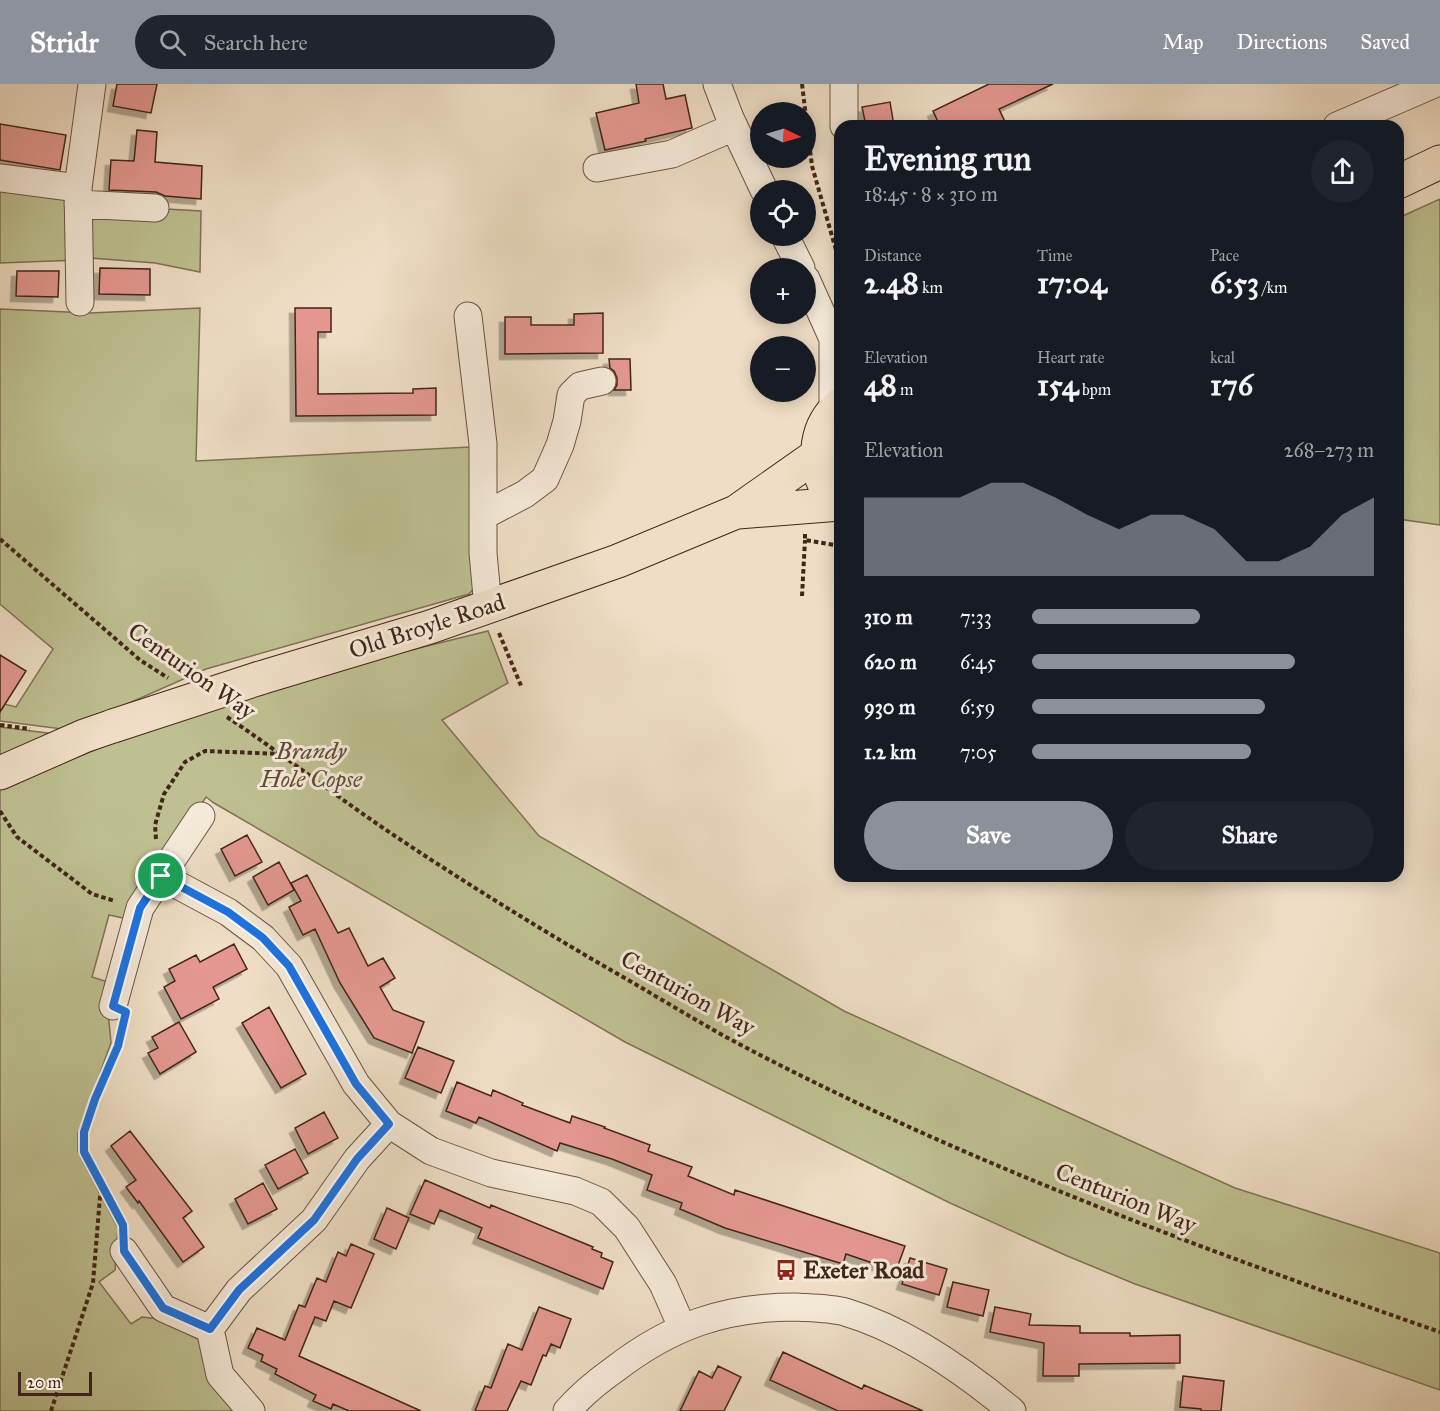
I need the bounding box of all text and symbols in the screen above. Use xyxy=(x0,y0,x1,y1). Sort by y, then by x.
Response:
search box xyxy=(135,15,555,69)
text: Stridr xyxy=(30,25,99,60)
icon: search xyxy=(156,26,189,59)
text: Search here xyxy=(204,29,308,56)
text: Map xyxy=(1163,29,1204,55)
text: Directions xyxy=(1237,29,1327,55)
text: Saved xyxy=(1360,29,1410,55)
north arrow xyxy=(750,102,816,168)
map controls xyxy=(750,102,816,402)
text: Evening run xyxy=(864,139,1031,179)
button: share xyxy=(1311,140,1374,203)
button: locate xyxy=(750,180,816,246)
text: 18:45 · 8 × 310 m xyxy=(864,182,998,206)
text: Distance xyxy=(864,246,921,265)
text: Time xyxy=(1037,246,1072,265)
text: Pace xyxy=(1210,246,1239,265)
button: + xyxy=(750,258,816,324)
text: 2.48 xyxy=(864,265,919,301)
text: 17:04 xyxy=(1037,265,1107,301)
text: 6:53 xyxy=(1210,265,1259,301)
text: km xyxy=(919,278,943,297)
text: /km xyxy=(1259,278,1288,297)
button: − xyxy=(750,336,816,402)
text: Elevation xyxy=(864,348,928,367)
text: Heart rate xyxy=(1037,348,1104,367)
text: kcal xyxy=(1210,348,1235,367)
text: 48 xyxy=(864,367,897,403)
text: 154 xyxy=(1037,367,1079,403)
text: 176 xyxy=(1210,367,1253,403)
text: m xyxy=(897,380,914,399)
text: bpm xyxy=(1079,380,1111,399)
text: Elevation xyxy=(864,438,943,462)
text: 268–273 m xyxy=(1284,438,1374,462)
street label: Old Broyle Road xyxy=(345,587,509,665)
text: 310 m xyxy=(864,605,913,629)
text: 7:33 xyxy=(960,605,992,629)
street label: Centurion Way xyxy=(122,616,262,726)
text: 620 m xyxy=(864,650,917,674)
text: 6:45 xyxy=(960,650,996,674)
text: 930 m xyxy=(864,695,916,719)
text: 6:59 xyxy=(960,695,995,719)
park label: Brandy Hole Copse xyxy=(259,736,363,794)
text: 1.2 km xyxy=(864,740,916,764)
text: 7:05 xyxy=(960,740,997,764)
button: Save xyxy=(864,801,1113,870)
button: Share xyxy=(1125,801,1374,870)
pin xyxy=(135,850,186,901)
icon: arrive xyxy=(144,859,177,892)
street label: Centurion Way xyxy=(616,944,761,1043)
street label: Centurion Way xyxy=(1051,1156,1201,1240)
place label: Exeter Road xyxy=(803,1255,925,1285)
bus stop icon: Exeter Road xyxy=(774,1258,798,1282)
scale bar xyxy=(18,1369,92,1396)
text: 20 m xyxy=(27,1373,61,1392)

